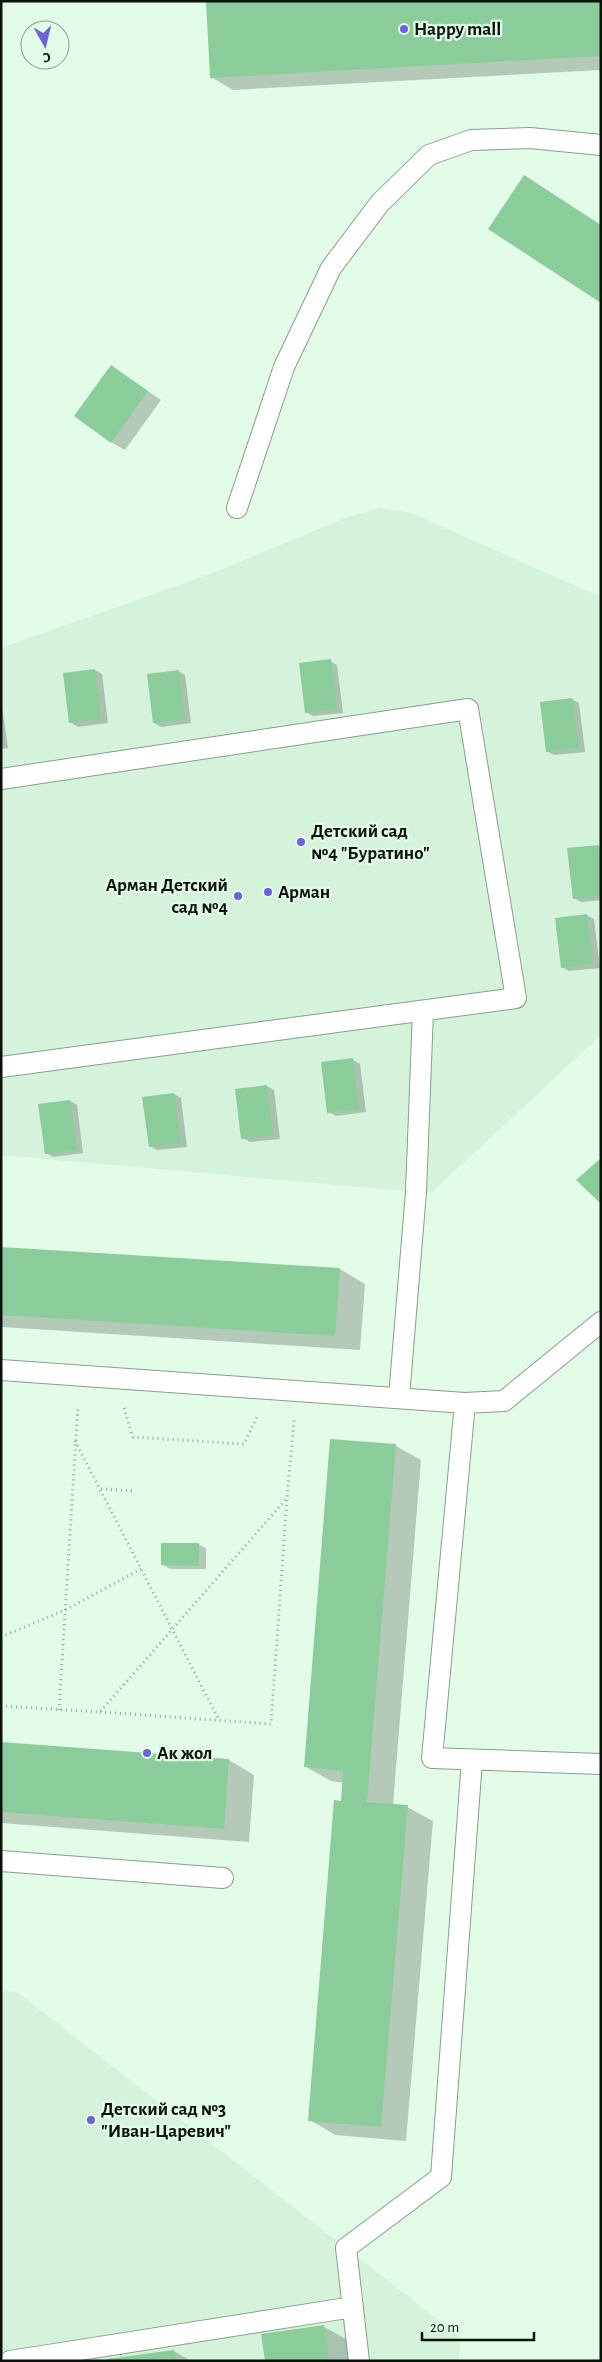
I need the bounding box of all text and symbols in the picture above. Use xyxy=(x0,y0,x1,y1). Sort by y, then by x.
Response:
north arrow xyxy=(20,20,70,70)
place label: Happy mall xyxy=(414,20,501,39)
marker: Happy mall xyxy=(398,23,410,35)
text: С xyxy=(42,49,51,64)
place label: Детский сад №4 "Буратино" xyxy=(311,822,430,863)
marker: Детский сад №4 "Буратино" xyxy=(295,836,307,848)
place label: Арман Детский сад №4 xyxy=(106,876,228,917)
place label: Арман xyxy=(278,883,330,902)
marker: Арман xyxy=(262,886,274,898)
marker: Арман Детский сад №4 xyxy=(232,890,244,902)
place label: Ак жол xyxy=(157,1744,212,1763)
marker: Ак жол xyxy=(141,1747,153,1759)
place label: Детский сад №3 "Иван-Царевич" xyxy=(101,2100,231,2141)
marker: Детский сад №3 "Иван-Царевич" xyxy=(85,2114,97,2126)
scale bar xyxy=(422,2310,534,2342)
text: 20 m xyxy=(430,2320,459,2335)

